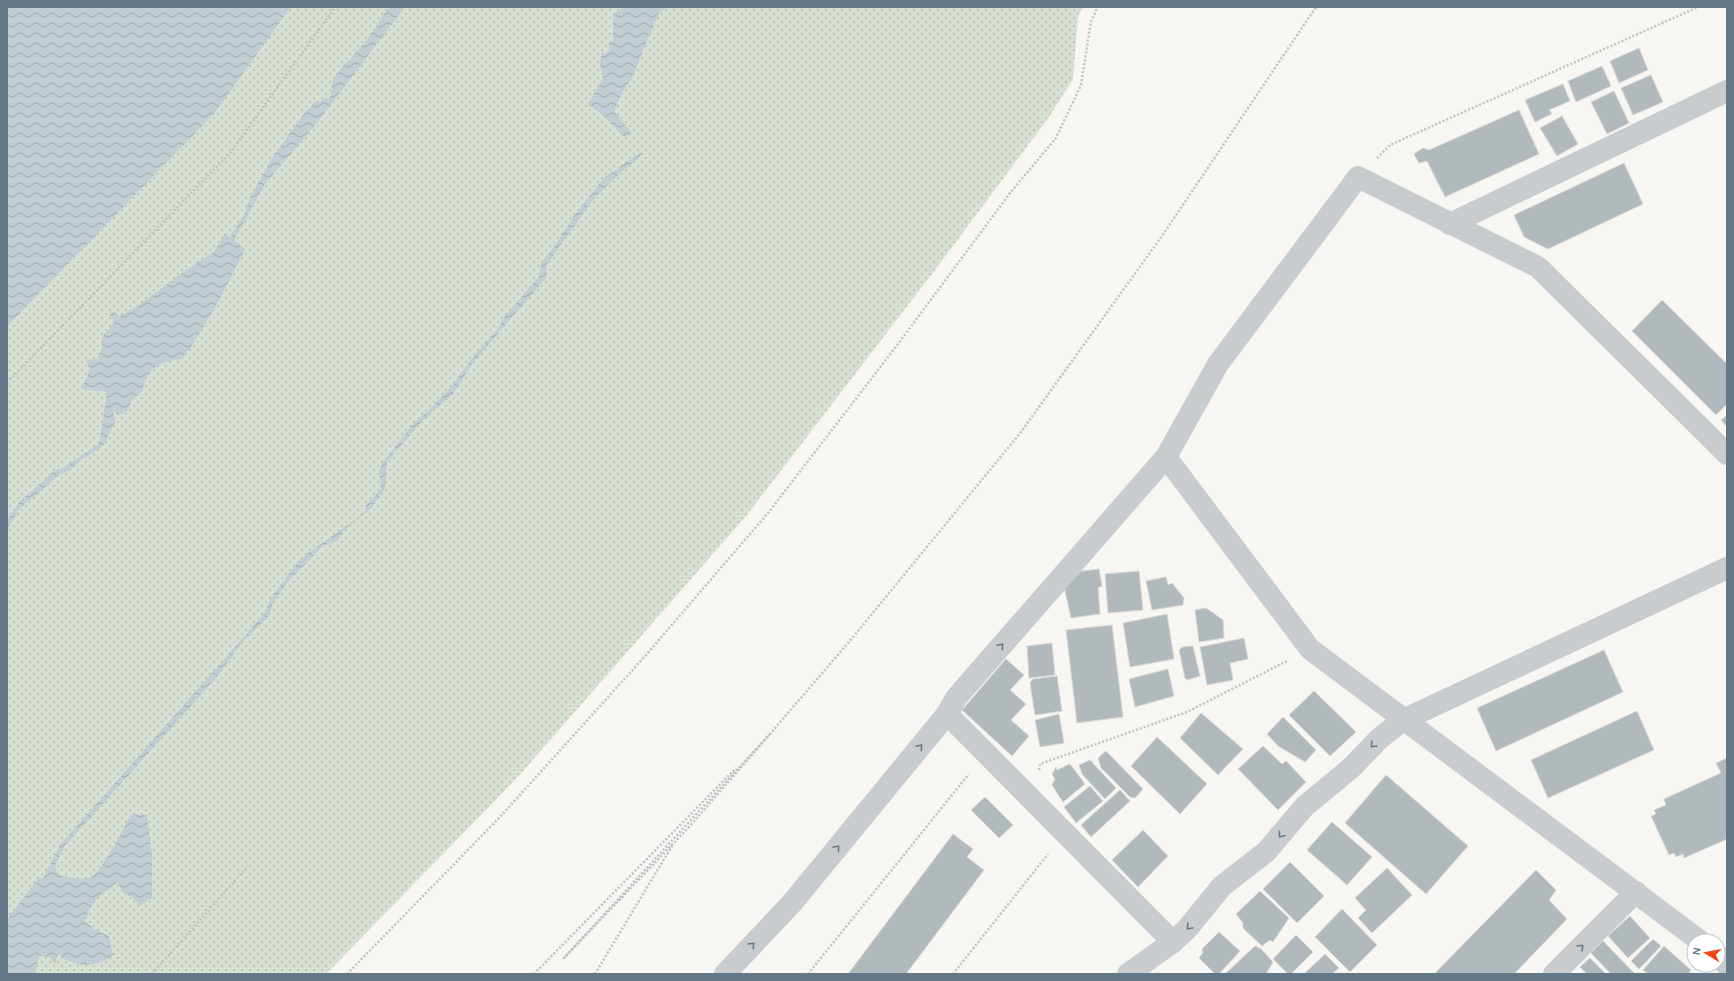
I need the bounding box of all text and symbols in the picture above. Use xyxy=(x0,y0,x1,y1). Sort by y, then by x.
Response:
one-way arrow xyxy=(996,643,1004,651)
one-way arrow xyxy=(1370,740,1378,748)
one-way arrow xyxy=(915,745,922,752)
one-way arrow xyxy=(1278,831,1285,838)
one-way arrow xyxy=(833,845,840,852)
one-way arrow xyxy=(1187,922,1194,929)
north arrow xyxy=(1686,933,1726,973)
one-way arrow xyxy=(747,943,754,950)
one-way arrow xyxy=(1576,944,1584,951)
text: N xyxy=(1690,946,1704,956)

